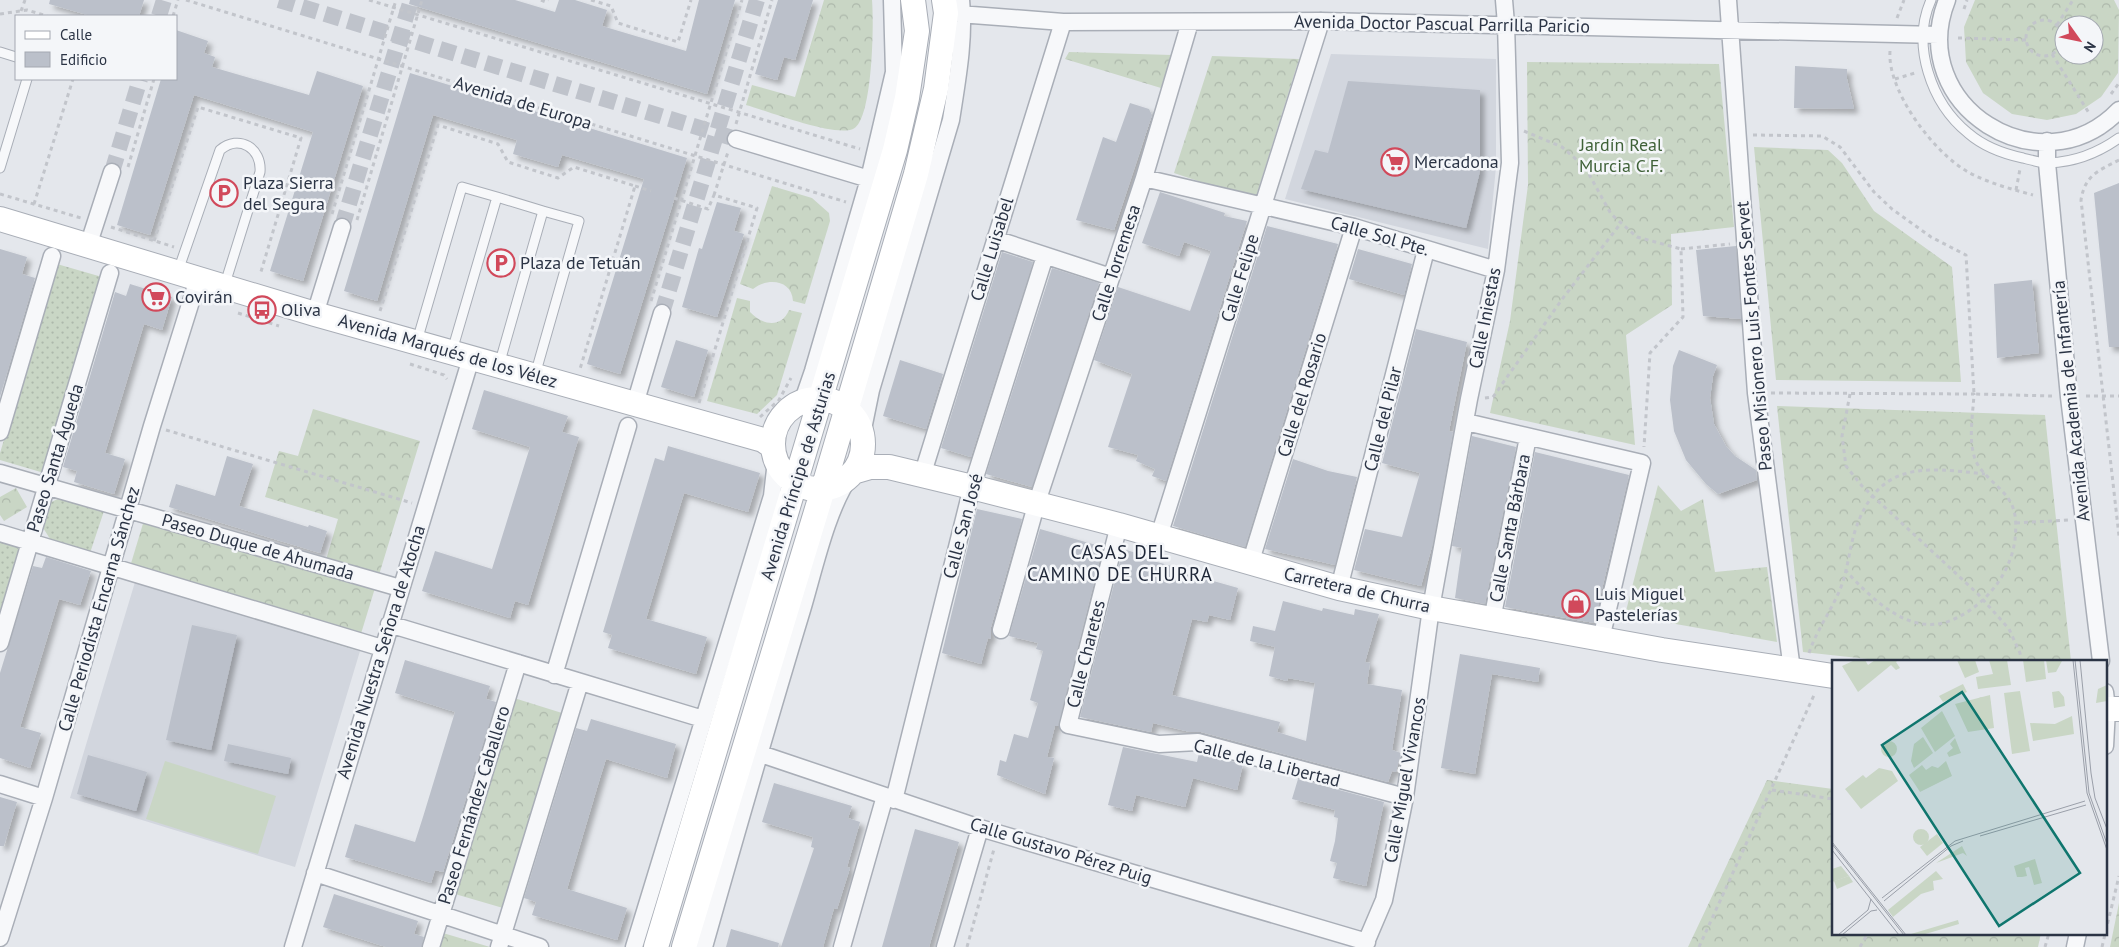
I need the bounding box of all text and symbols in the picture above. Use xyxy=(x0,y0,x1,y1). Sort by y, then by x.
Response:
street label: Avenida Doctor Pascual Parrilla Paricio xyxy=(1294,9,1590,38)
legend xyxy=(15,15,178,80)
north arrow xyxy=(2054,15,2104,65)
text: Calle xyxy=(60,25,92,44)
text: N xyxy=(2080,38,2100,56)
text: Edificio xyxy=(60,50,107,69)
street label: Avenida de Europa xyxy=(451,71,595,134)
park label: Jardín Real Murcia C.F. xyxy=(1579,133,1663,177)
supermarket icon: Mercadona xyxy=(1380,147,1410,177)
place label: Mercadona xyxy=(1414,150,1499,173)
place label: Plaza Sierra del Segura xyxy=(243,171,334,215)
parking icon: Plaza Sierra del Segura xyxy=(209,178,239,208)
street label: Calle Luisabel xyxy=(965,193,1018,304)
street label: Paseo Misionero Luis Fontes Servet xyxy=(1730,200,1777,472)
street label: Calle Torremesa xyxy=(1086,201,1145,324)
street label: Calle Sol Pte. xyxy=(1328,210,1432,261)
street label: Calle Felipe xyxy=(1215,231,1264,325)
parking icon: Plaza de Tetuán xyxy=(486,248,516,278)
place label: Plaza de Tetuán xyxy=(520,251,641,274)
street label: Calle Iniestas xyxy=(1463,265,1506,370)
street label: Avenida Academia de Infantería xyxy=(2046,279,2095,523)
supermarket icon: Covirán xyxy=(141,282,171,312)
place label: Covirán xyxy=(175,285,232,308)
bus stop icon: Oliva xyxy=(247,295,277,325)
place label: Oliva xyxy=(281,298,321,321)
street label: Avenida Marqués de los Vélez xyxy=(336,308,560,393)
street label: Calle del Rosario xyxy=(1272,330,1331,460)
street label: Calle del Pilar xyxy=(1358,364,1407,474)
street label: Avenida Príncipe de Asturias xyxy=(755,369,840,583)
street label: Paseo Santa Águeda xyxy=(21,381,88,535)
street label: Calle Santa Bárbara xyxy=(1484,452,1535,604)
street label: Calle San José xyxy=(937,471,988,581)
street label: Calle Periodista Encarna Sánchez xyxy=(52,484,145,734)
street label: Paseo Duque de Ahumada xyxy=(159,508,357,585)
street label: Avenida Nuestra Señora de Atocha xyxy=(331,522,430,781)
district label: CASAS DEL CAMINO DE CHURRA xyxy=(1027,540,1213,586)
street label: Carretera de Churra xyxy=(1282,561,1433,618)
place label: Luis Miguel Pastelerías xyxy=(1595,582,1684,626)
shop icon: Luis Miguel Pastelerías xyxy=(1561,589,1591,619)
street label: Calle Charetes xyxy=(1061,598,1110,710)
inset map xyxy=(1832,660,2106,934)
street label: Calle Miguel Vivancos xyxy=(1379,695,1430,865)
street label: Paseo Fernández Caballero xyxy=(432,703,515,907)
street label: Calle de la Libertad xyxy=(1191,733,1343,792)
street label: Calle Gustavo Pérez Puig xyxy=(967,812,1155,889)

